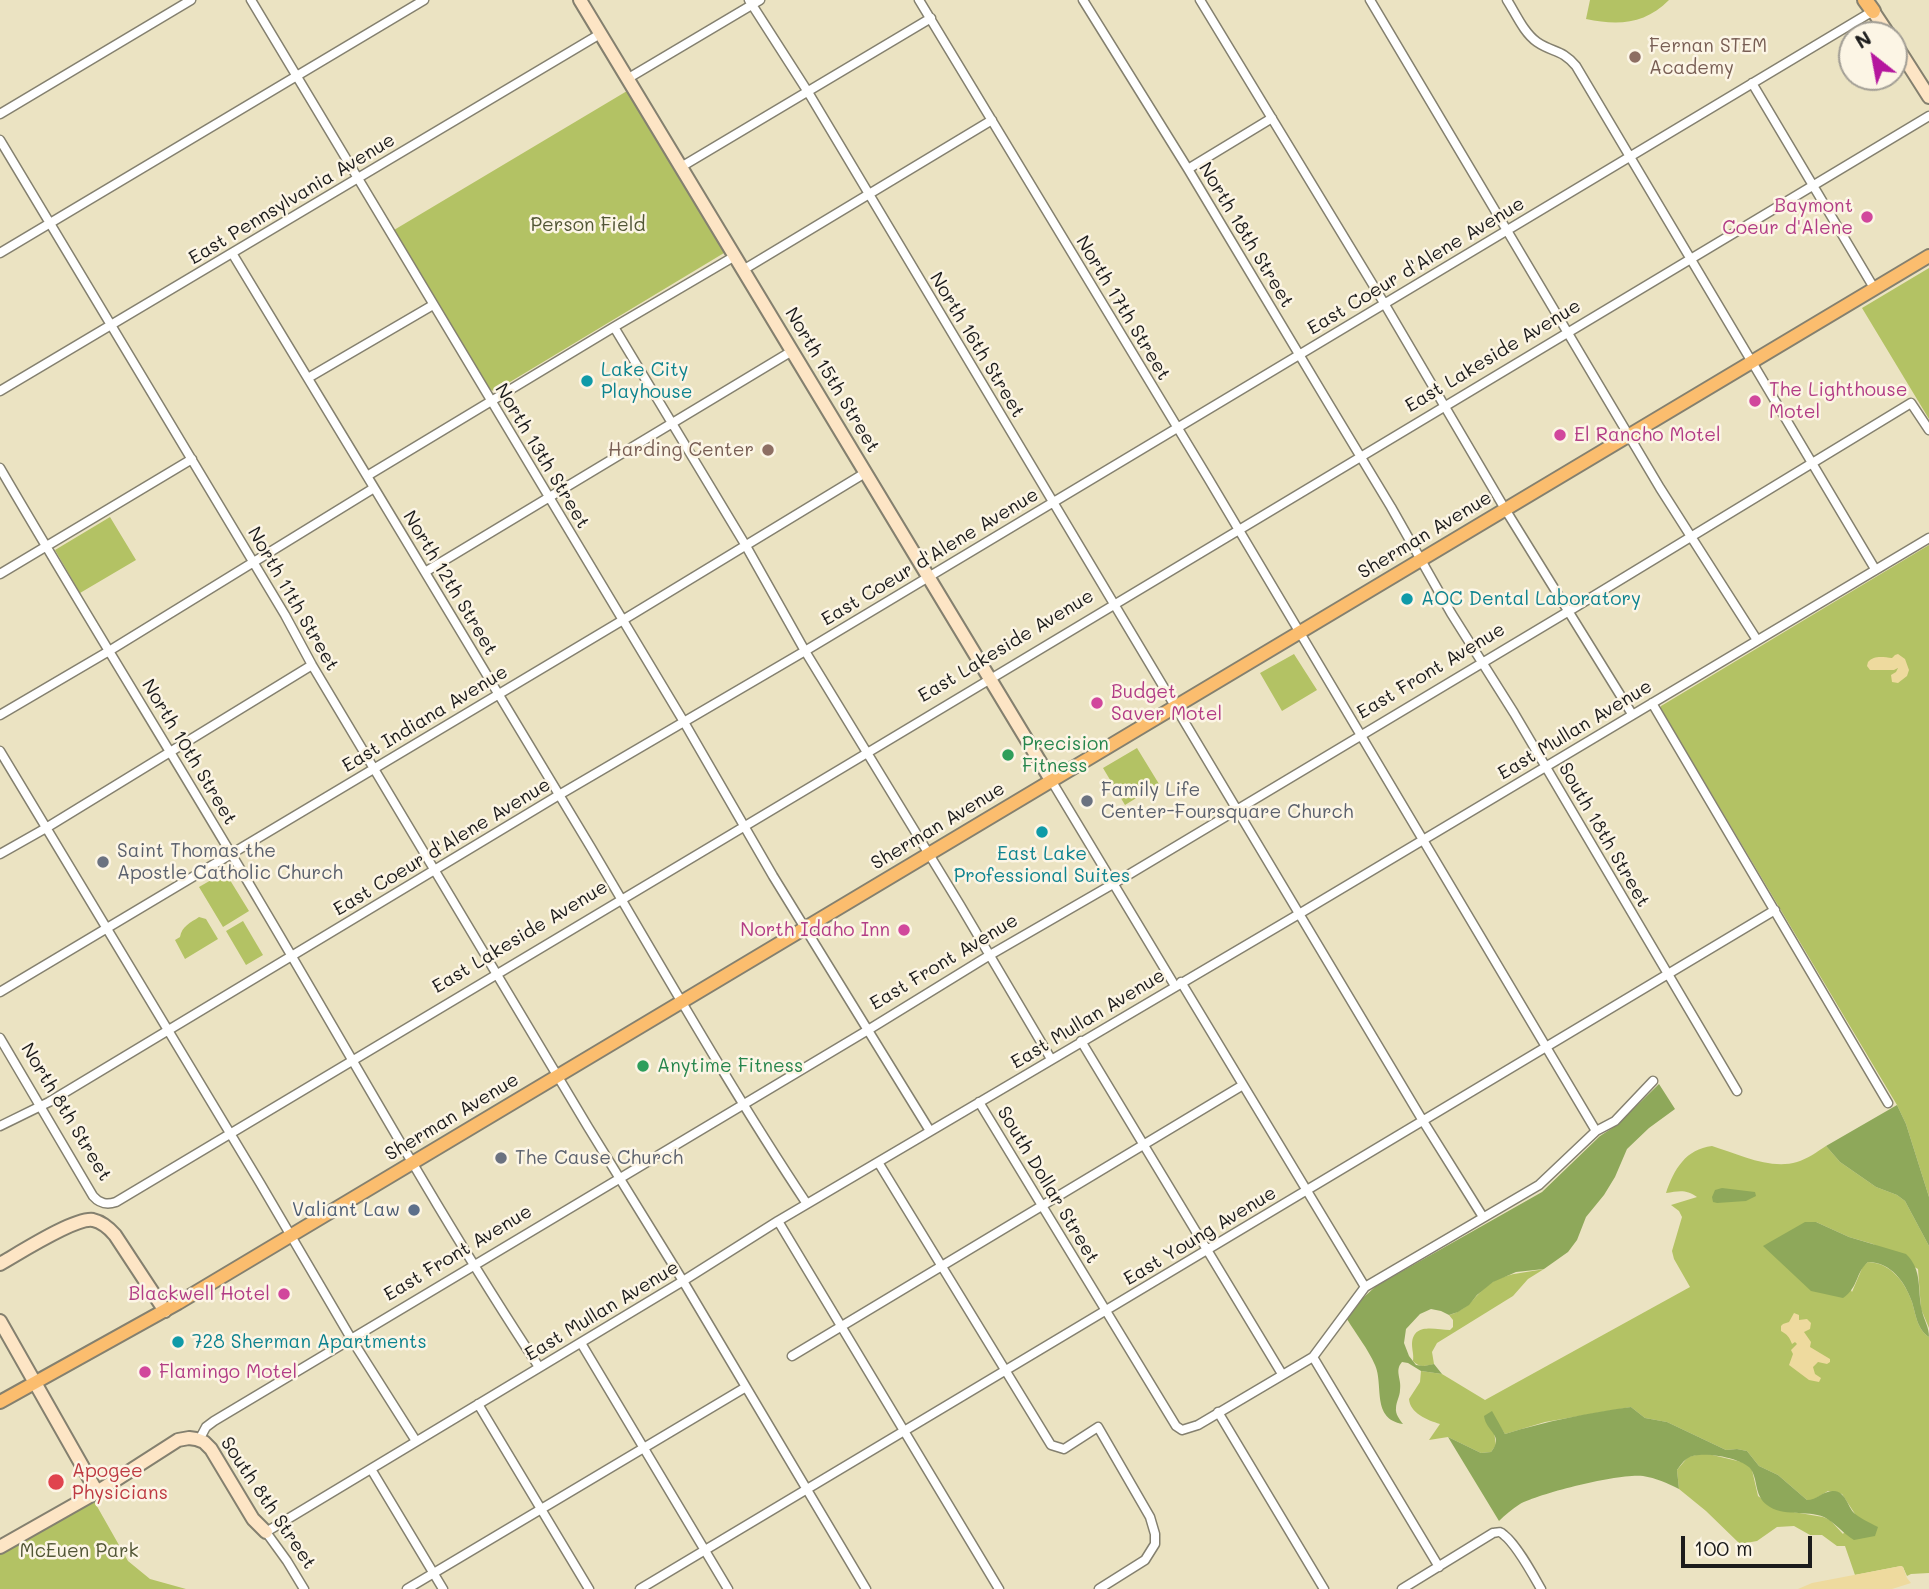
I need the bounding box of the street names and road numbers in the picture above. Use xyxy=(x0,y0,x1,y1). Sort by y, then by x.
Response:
street label: East Pennsylvania Avenue xyxy=(185,128,399,270)
street label: North 18th Street xyxy=(1194,158,1298,312)
street label: East Coeur d'Alene Avenue xyxy=(1303,192,1529,340)
street label: North 17th Street xyxy=(1071,232,1175,384)
street label: North 16th Street xyxy=(925,268,1029,422)
street label: East Lakeside Avenue xyxy=(1401,295,1585,417)
street label: North 15th Street xyxy=(780,303,884,457)
street label: North 13th Street xyxy=(490,379,594,533)
street label: East Coeur d'Alene Avenue xyxy=(817,483,1043,631)
street label: Sherman Avenue xyxy=(1354,486,1496,584)
street label: North 12th Street xyxy=(398,507,502,659)
street label: North 11th Street xyxy=(242,523,344,675)
street label: East Lakeside Avenue xyxy=(914,585,1098,707)
street label: East Front Avenue xyxy=(1353,618,1509,724)
street label: East Indiana Avenue xyxy=(338,661,512,777)
street label: North 10th Street xyxy=(137,675,241,829)
street label: East Mullan Avenue xyxy=(1494,675,1656,785)
street label: South 18th Street xyxy=(1553,759,1655,911)
street label: East Coeur d'Alene Avenue xyxy=(329,773,555,921)
street label: Sherman Avenue xyxy=(867,777,1009,875)
street label: East Lakeside Avenue xyxy=(428,876,612,998)
street label: East Front Avenue xyxy=(866,909,1022,1015)
street label: East Mullan Avenue xyxy=(1007,964,1169,1074)
street label: North 8th Street xyxy=(16,1039,116,1185)
street label: Sherman Avenue xyxy=(381,1068,523,1166)
street label: South Dollar Street xyxy=(992,1102,1104,1268)
street label: East Young Avenue xyxy=(1120,1181,1280,1291)
street label: East Front Avenue xyxy=(380,1200,536,1306)
street label: East Mullan Avenue xyxy=(521,1256,683,1366)
street label: South 8th Street xyxy=(215,1433,321,1573)

